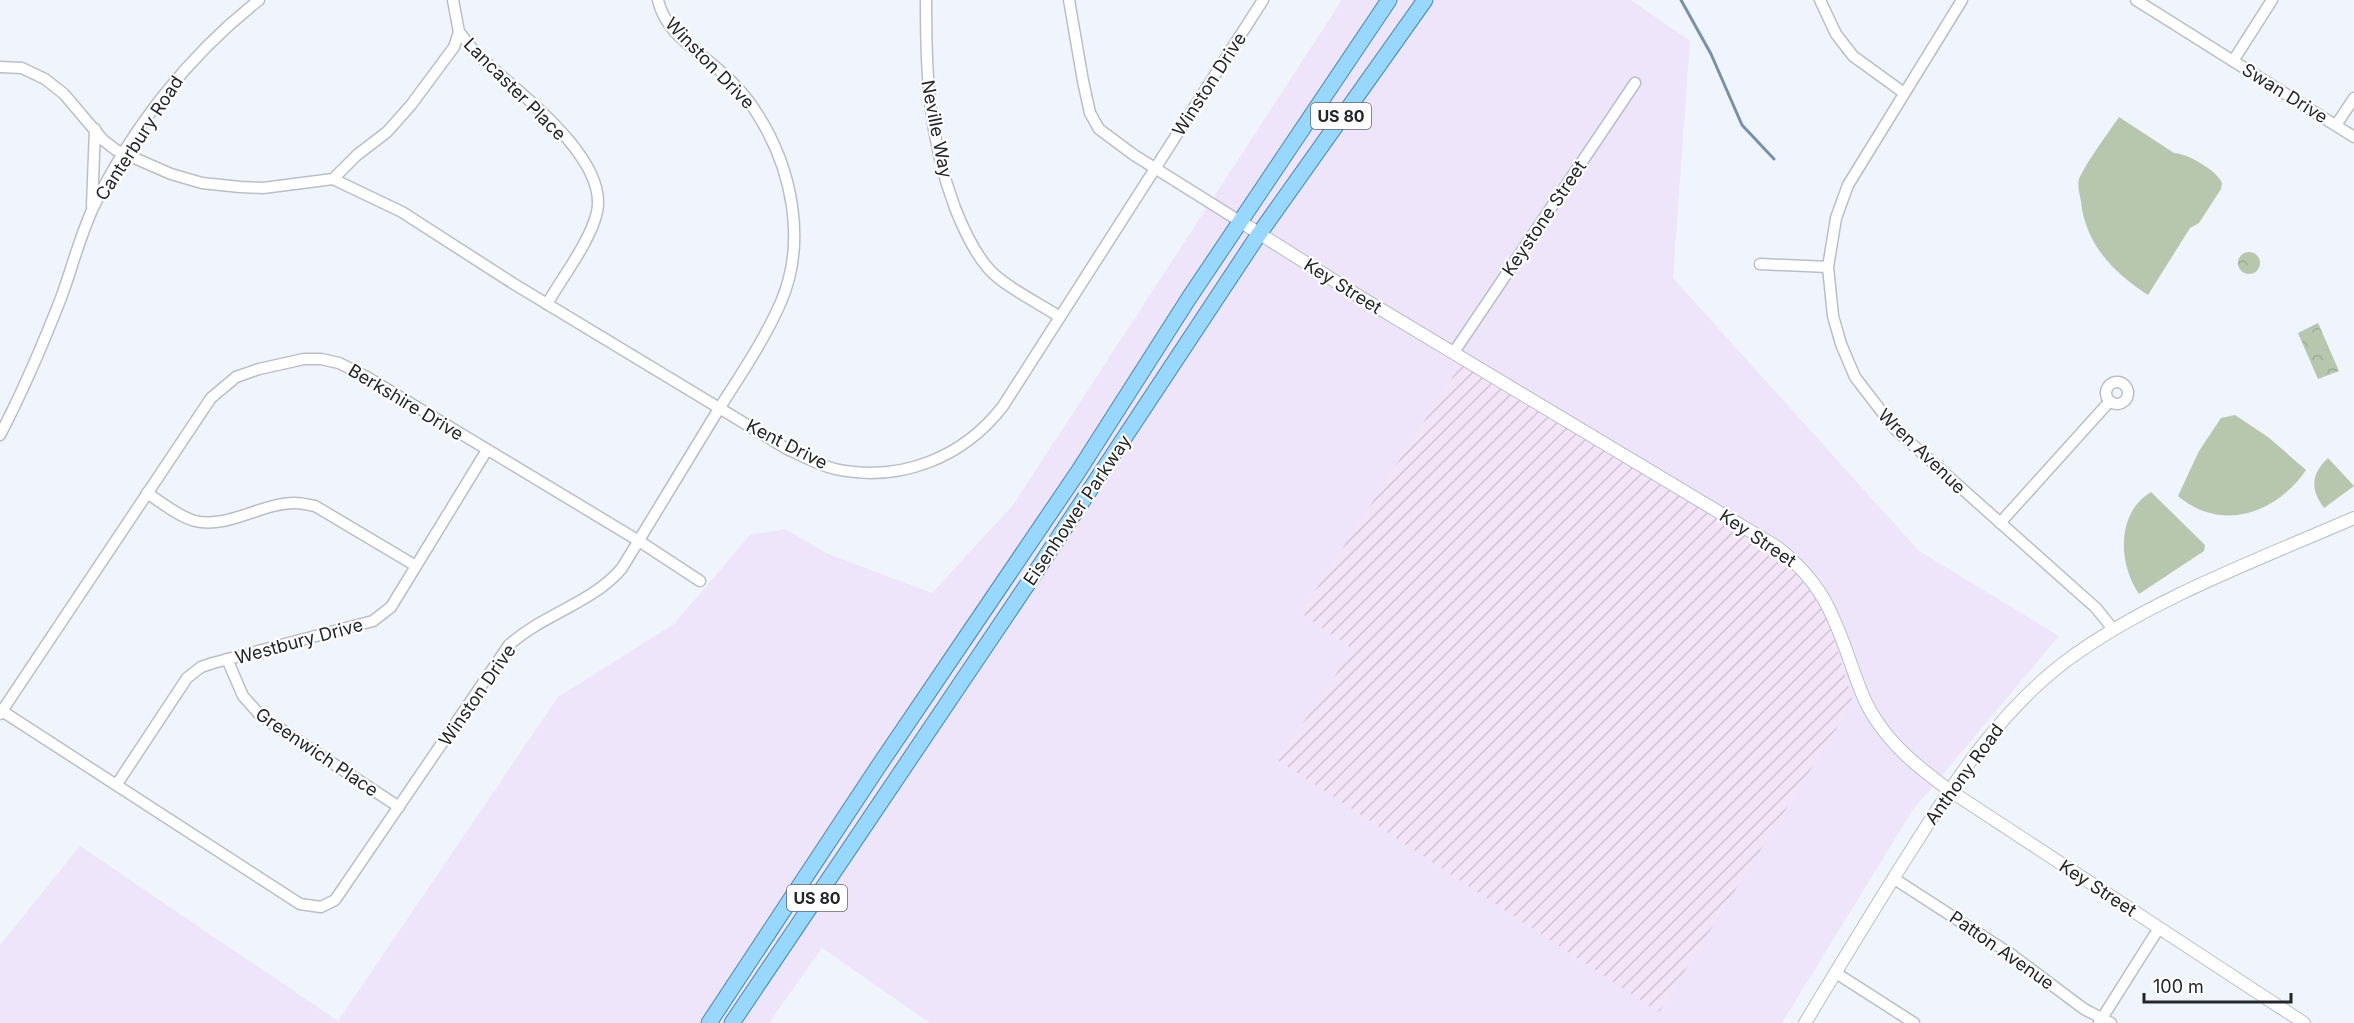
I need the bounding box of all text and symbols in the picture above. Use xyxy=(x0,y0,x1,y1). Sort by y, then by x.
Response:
street label: Winston Drive xyxy=(661,13,759,113)
street label: Winston Drive xyxy=(1168,28,1250,140)
street label: Lancaster Place xyxy=(460,34,570,144)
street label: Swan Drive xyxy=(2238,58,2332,128)
street label: Canterbury Road xyxy=(91,72,187,204)
street label: Neville Way xyxy=(917,78,957,180)
road number: US 80 xyxy=(1311,103,1371,129)
street label: Keystone Street xyxy=(1498,156,1590,280)
street label: Key Street xyxy=(1300,254,1386,318)
street label: Berkshire Drive xyxy=(345,359,467,445)
street label: Wren Avenue xyxy=(1874,404,1970,498)
street label: Kent Drive xyxy=(743,415,831,473)
street label: Eisenhower Parkway xyxy=(1019,431,1135,589)
street label: Key Street xyxy=(1716,505,1800,571)
street label: Westbury Drive xyxy=(233,614,365,668)
street label: Winston Drive xyxy=(434,640,520,750)
street label: Greenwich Place xyxy=(252,703,382,801)
street label: Anthony Road xyxy=(1920,720,2008,828)
street label: Key Street xyxy=(2056,855,2140,921)
road number: US 80 xyxy=(787,885,847,911)
street label: Patton Avenue xyxy=(1946,906,2058,994)
scale bar xyxy=(2144,966,2291,1004)
text: 100 m xyxy=(2153,976,2204,997)

